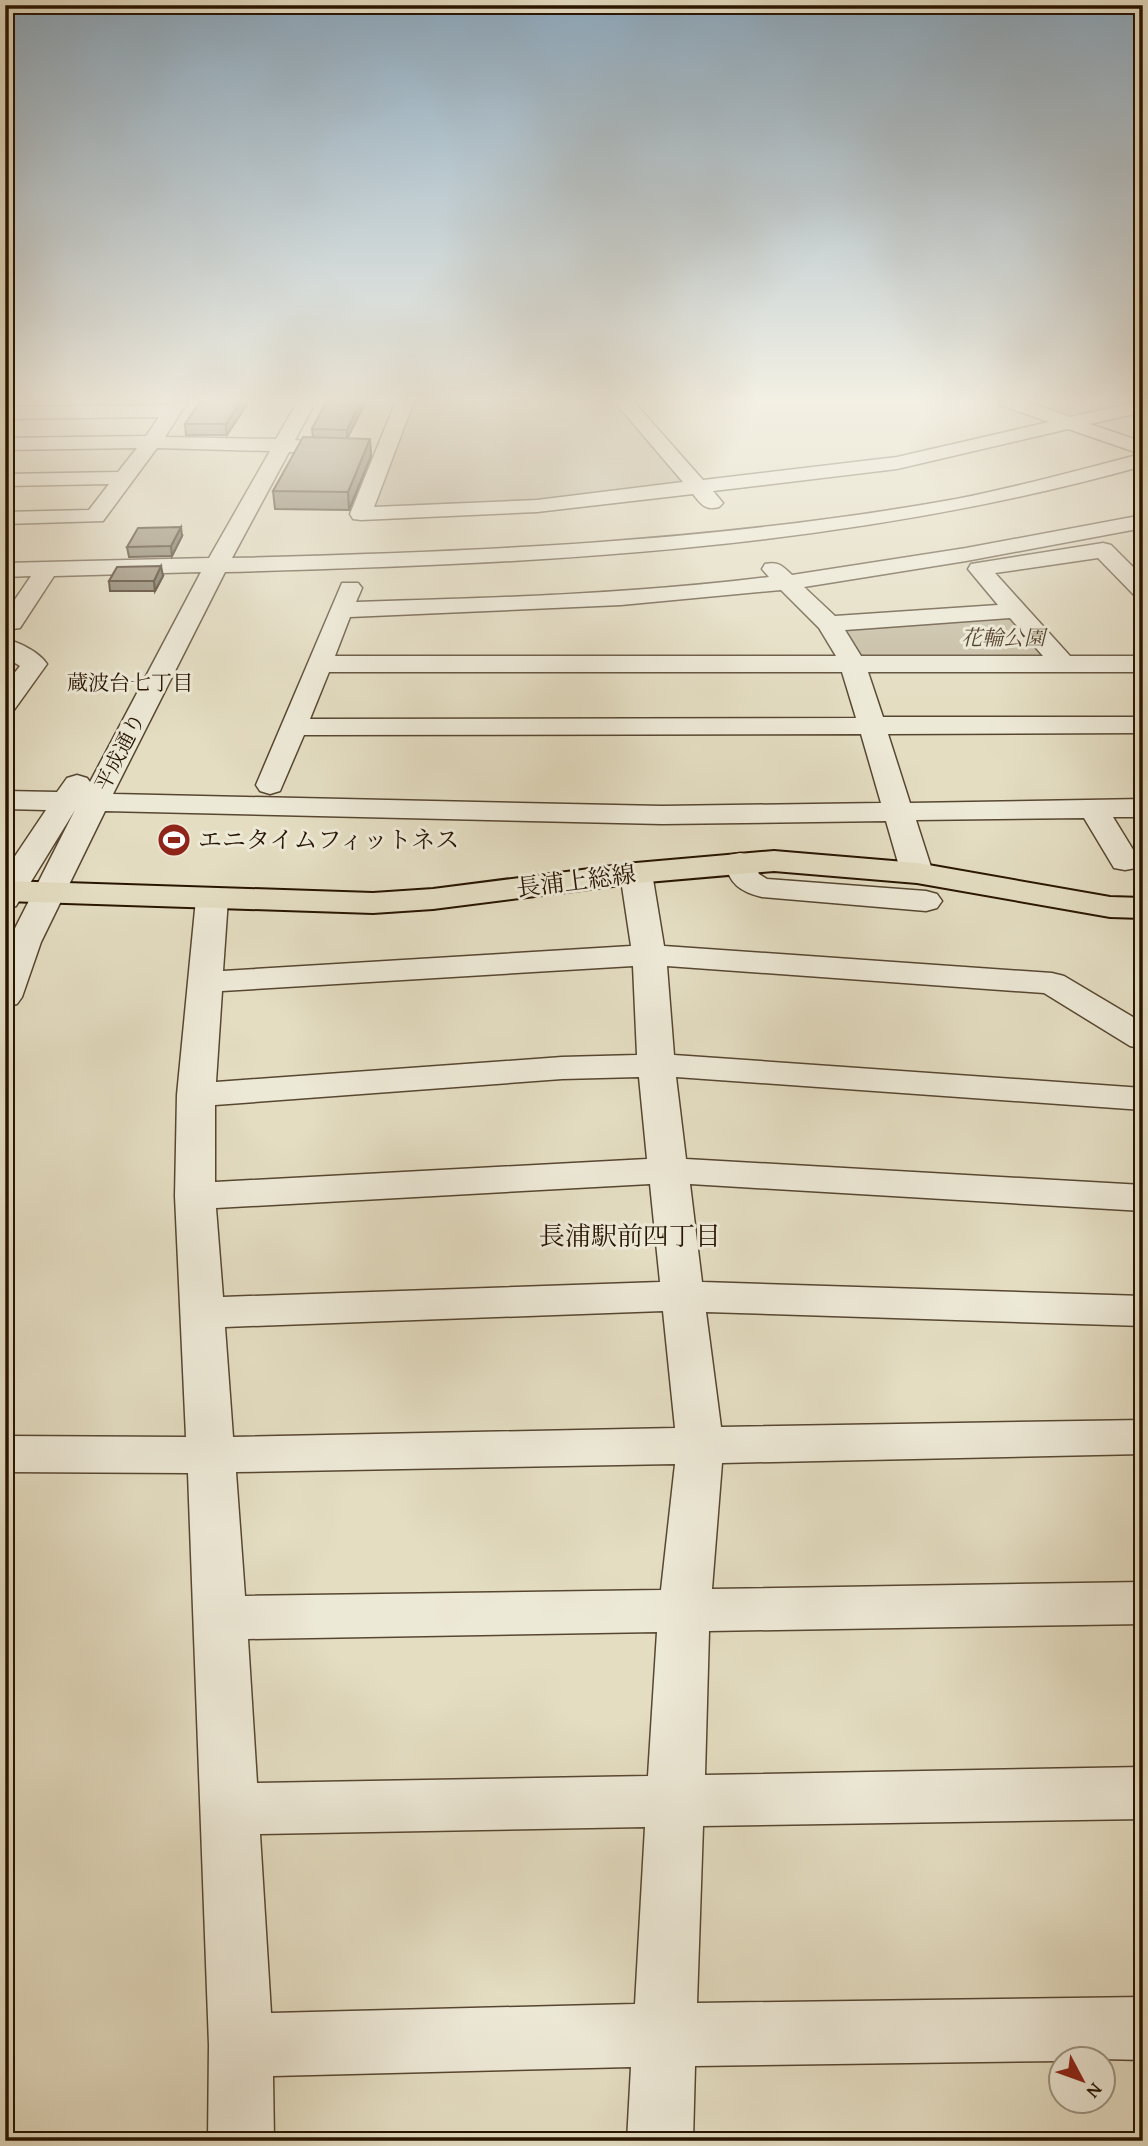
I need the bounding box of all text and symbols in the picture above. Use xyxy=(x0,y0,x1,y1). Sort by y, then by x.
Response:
park label: 花輪公園 xyxy=(961,622,1048,653)
district label: 蔵波台七丁目 xyxy=(67,667,193,698)
street label: 平成通り xyxy=(87,707,152,796)
sports icon: エニタイムフィットネス xyxy=(155,821,193,859)
place label: エニタイムフィットネス xyxy=(198,822,459,857)
street label: 長浦上総線 xyxy=(514,856,638,905)
district label: 長浦駅前四丁目 xyxy=(539,1216,721,1255)
north arrow xyxy=(1046,2044,1116,2114)
text: N xyxy=(1080,2077,1110,2105)

